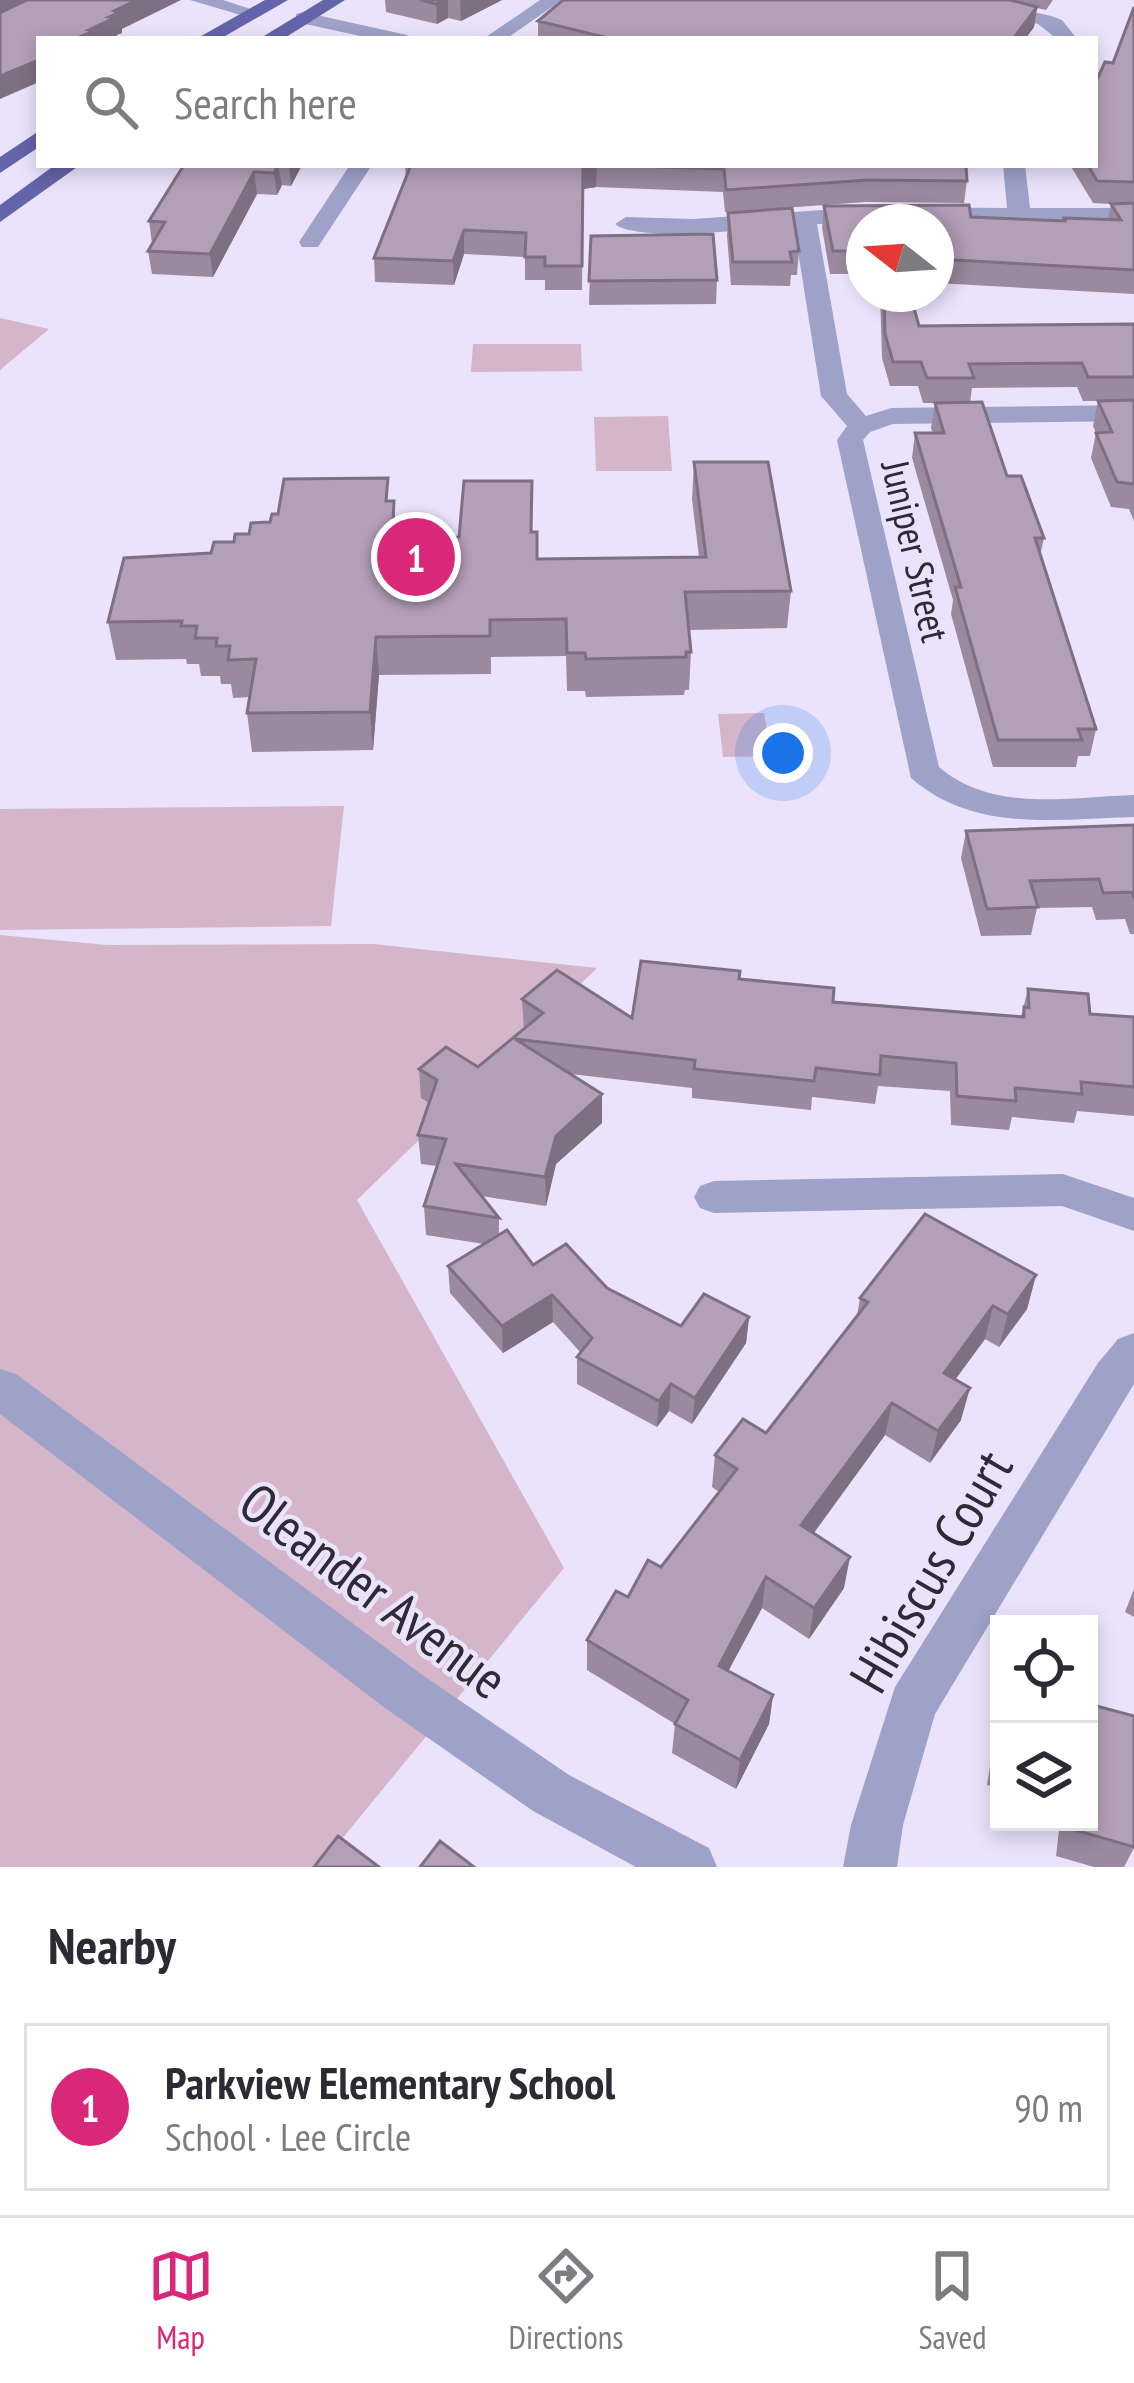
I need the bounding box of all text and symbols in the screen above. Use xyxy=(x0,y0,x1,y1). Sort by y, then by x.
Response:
search box xyxy=(36,36,1098,168)
icon: search xyxy=(78,69,144,135)
text: Search here xyxy=(174,73,357,131)
north arrow xyxy=(846,204,954,312)
street label: Juniper Street xyxy=(870,453,962,647)
pin: 1 xyxy=(377,512,455,602)
your location xyxy=(753,723,813,783)
street label: Hibiscus Court xyxy=(833,1438,1027,1704)
street label: Oleander Avenue xyxy=(226,1467,522,1713)
map controls xyxy=(990,1615,1098,1831)
button: locate xyxy=(990,1615,1098,1723)
button: layers xyxy=(990,1723,1098,1831)
text: Nearby xyxy=(48,1912,176,1978)
text: Parkview Elementary School xyxy=(165,2053,615,2111)
text: 1 xyxy=(81,2082,99,2133)
text: 90 m xyxy=(1014,2082,1083,2133)
text: School · Lee Circle xyxy=(165,2111,411,2162)
tab: Map xyxy=(148,2243,214,2358)
tab: Directions xyxy=(509,2243,623,2358)
tab: Saved xyxy=(918,2243,986,2358)

